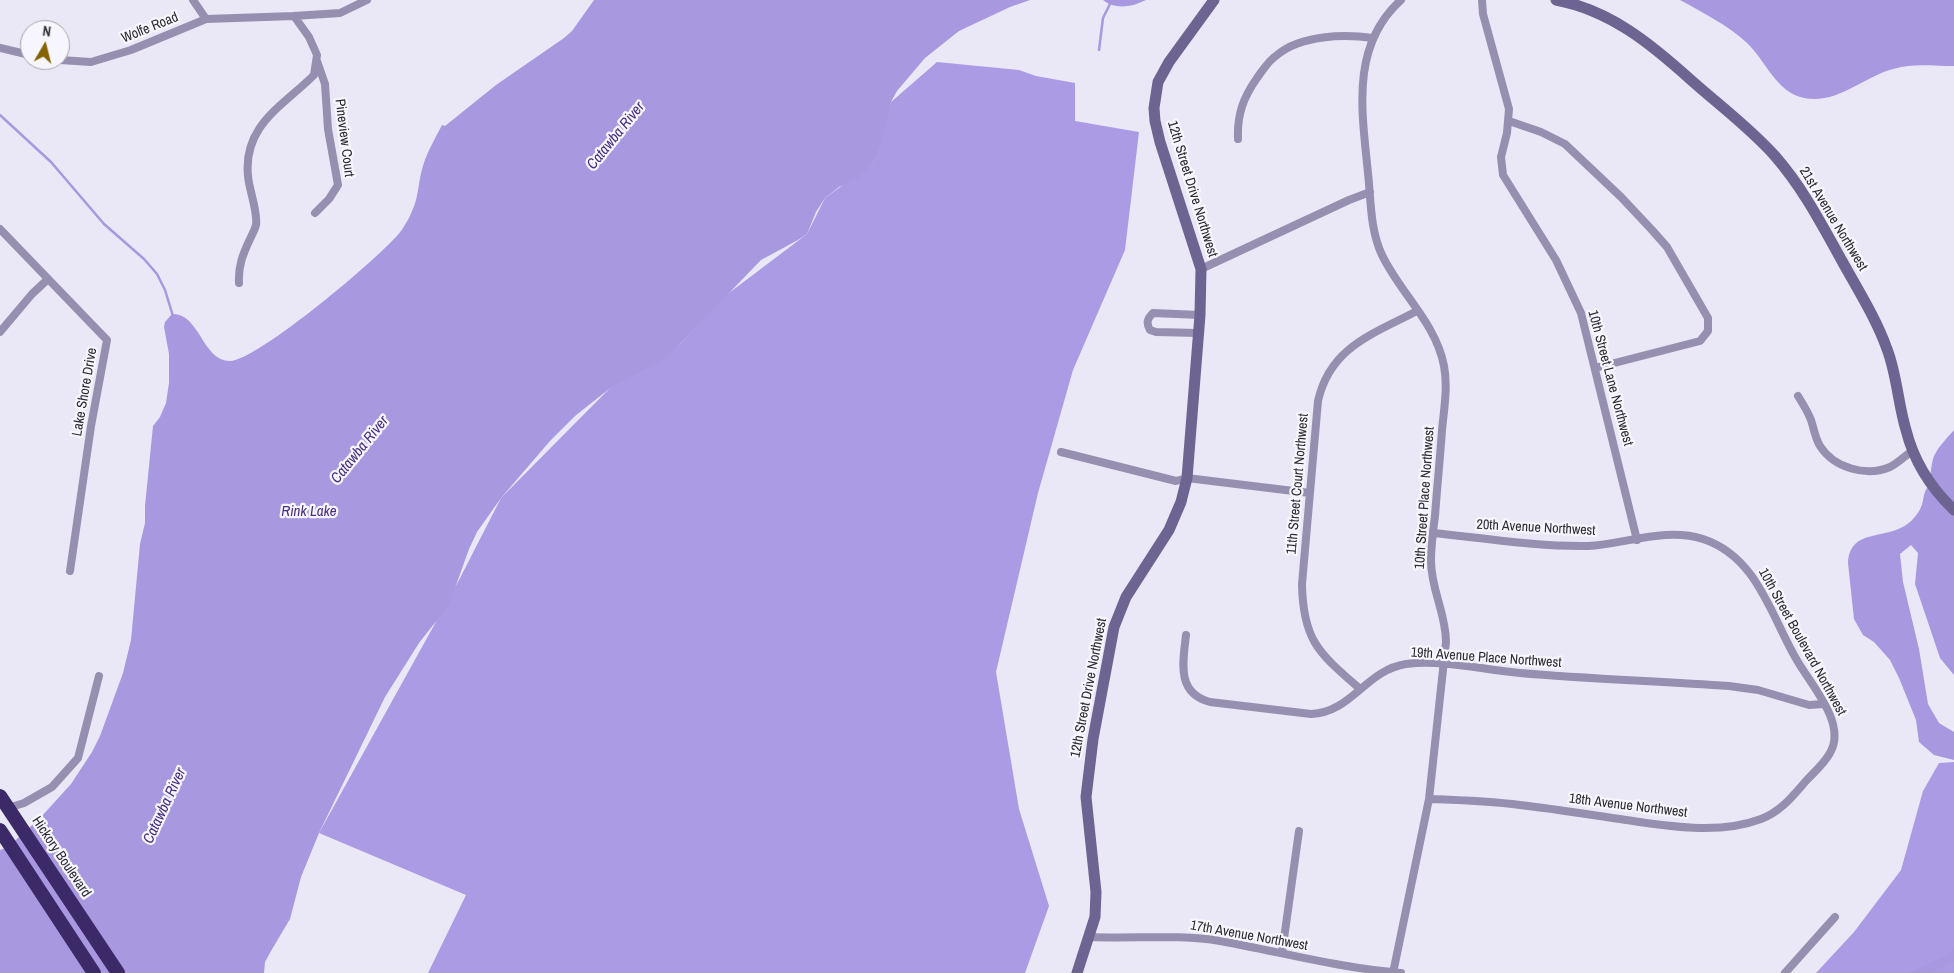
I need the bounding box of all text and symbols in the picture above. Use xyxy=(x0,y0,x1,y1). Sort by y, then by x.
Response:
street label: Wolfe Road xyxy=(119,9,181,47)
north arrow xyxy=(20,20,70,70)
text: N xyxy=(42,22,52,41)
street label: Pineview Court xyxy=(331,98,357,178)
water label: Catawba River xyxy=(583,99,649,173)
street label: 12th Street Drive Northwest xyxy=(1163,119,1221,259)
street label: 21st Avenue Northwest xyxy=(1795,164,1871,274)
street label: 10th Street Lane Northwest xyxy=(1584,308,1636,448)
street label: Lake Shore Drive xyxy=(69,347,101,437)
water label: Catawba River xyxy=(327,413,393,487)
street label: 11th Street Court Northwest xyxy=(1283,413,1313,555)
street label: 10th Street Place Northwest xyxy=(1412,426,1438,570)
water label: Rink Lake xyxy=(281,503,337,521)
street label: 20th Avenue Northwest xyxy=(1476,516,1596,540)
street label: 10th Street Boulevard Northwest xyxy=(1754,565,1850,719)
street label: 12th Street Drive Northwest xyxy=(1067,617,1111,759)
street label: 19th Avenue Place Northwest xyxy=(1410,644,1562,672)
water label: Catawba River xyxy=(140,765,190,847)
street label: 18th Avenue Northwest xyxy=(1568,790,1688,822)
street label: Hickory Boulevard xyxy=(28,813,94,901)
street label: 17th Avenue Northwest xyxy=(1189,917,1309,955)

